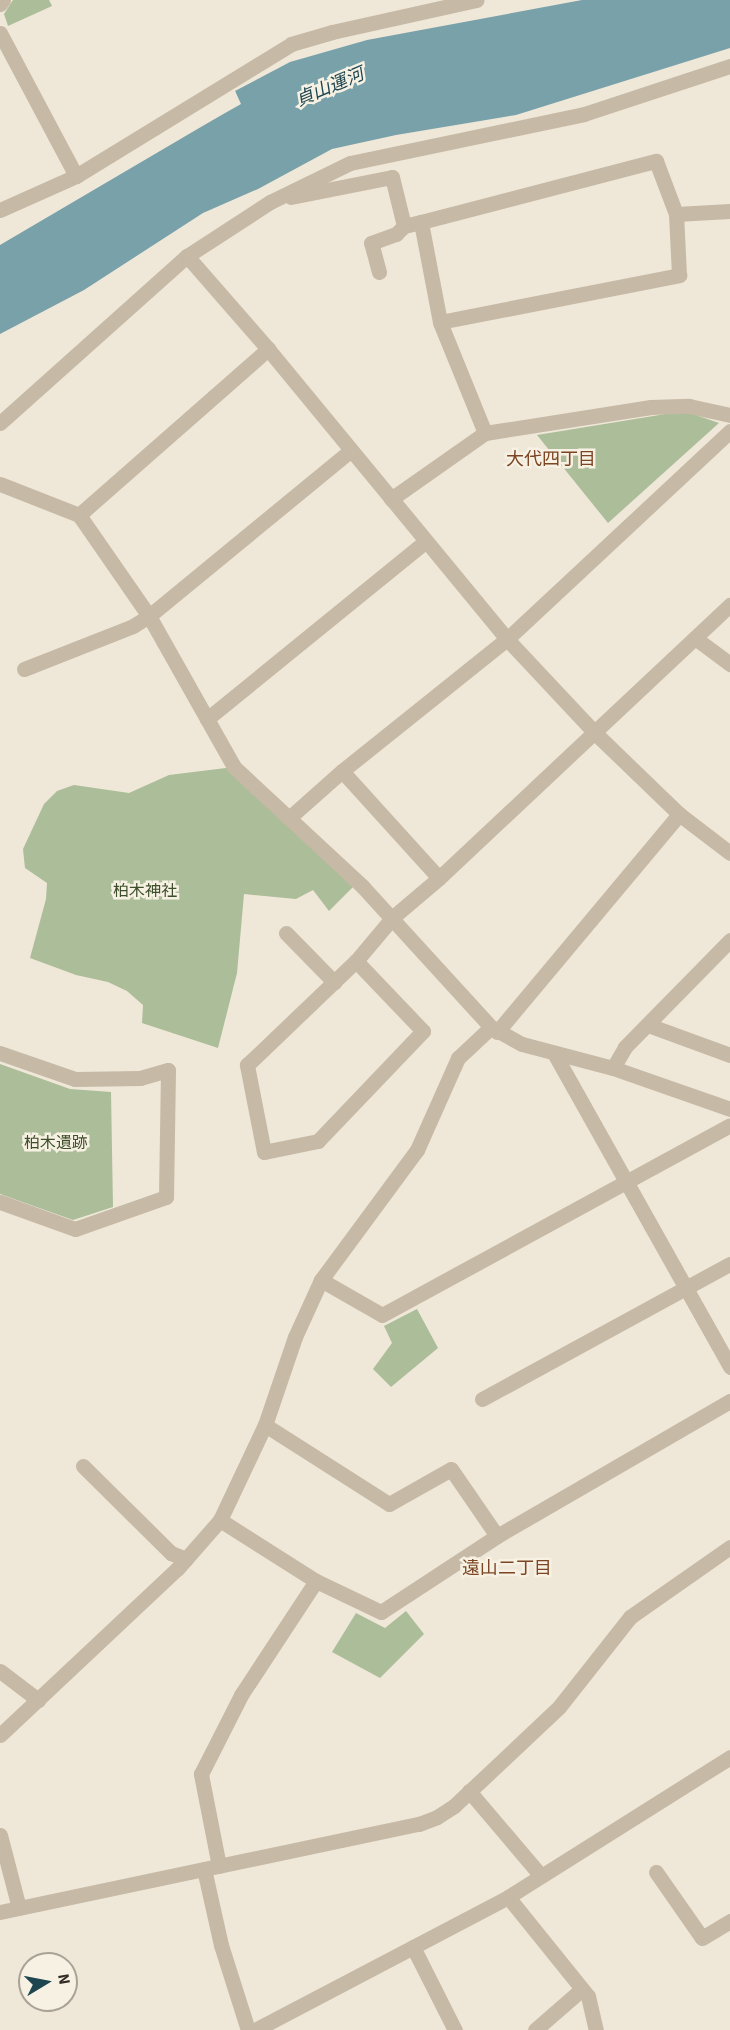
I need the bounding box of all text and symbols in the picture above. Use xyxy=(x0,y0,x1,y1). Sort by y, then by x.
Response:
water label: 貞山運河 xyxy=(293,64,367,112)
district label: 大代四丁目 xyxy=(506,449,596,471)
park label: 柏木神社 xyxy=(113,881,177,901)
park label: 柏木遺跡 xyxy=(24,1133,88,1153)
district label: 遠山二丁目 xyxy=(462,1558,552,1580)
north arrow xyxy=(18,1952,78,2012)
text: N xyxy=(52,1972,76,1986)

